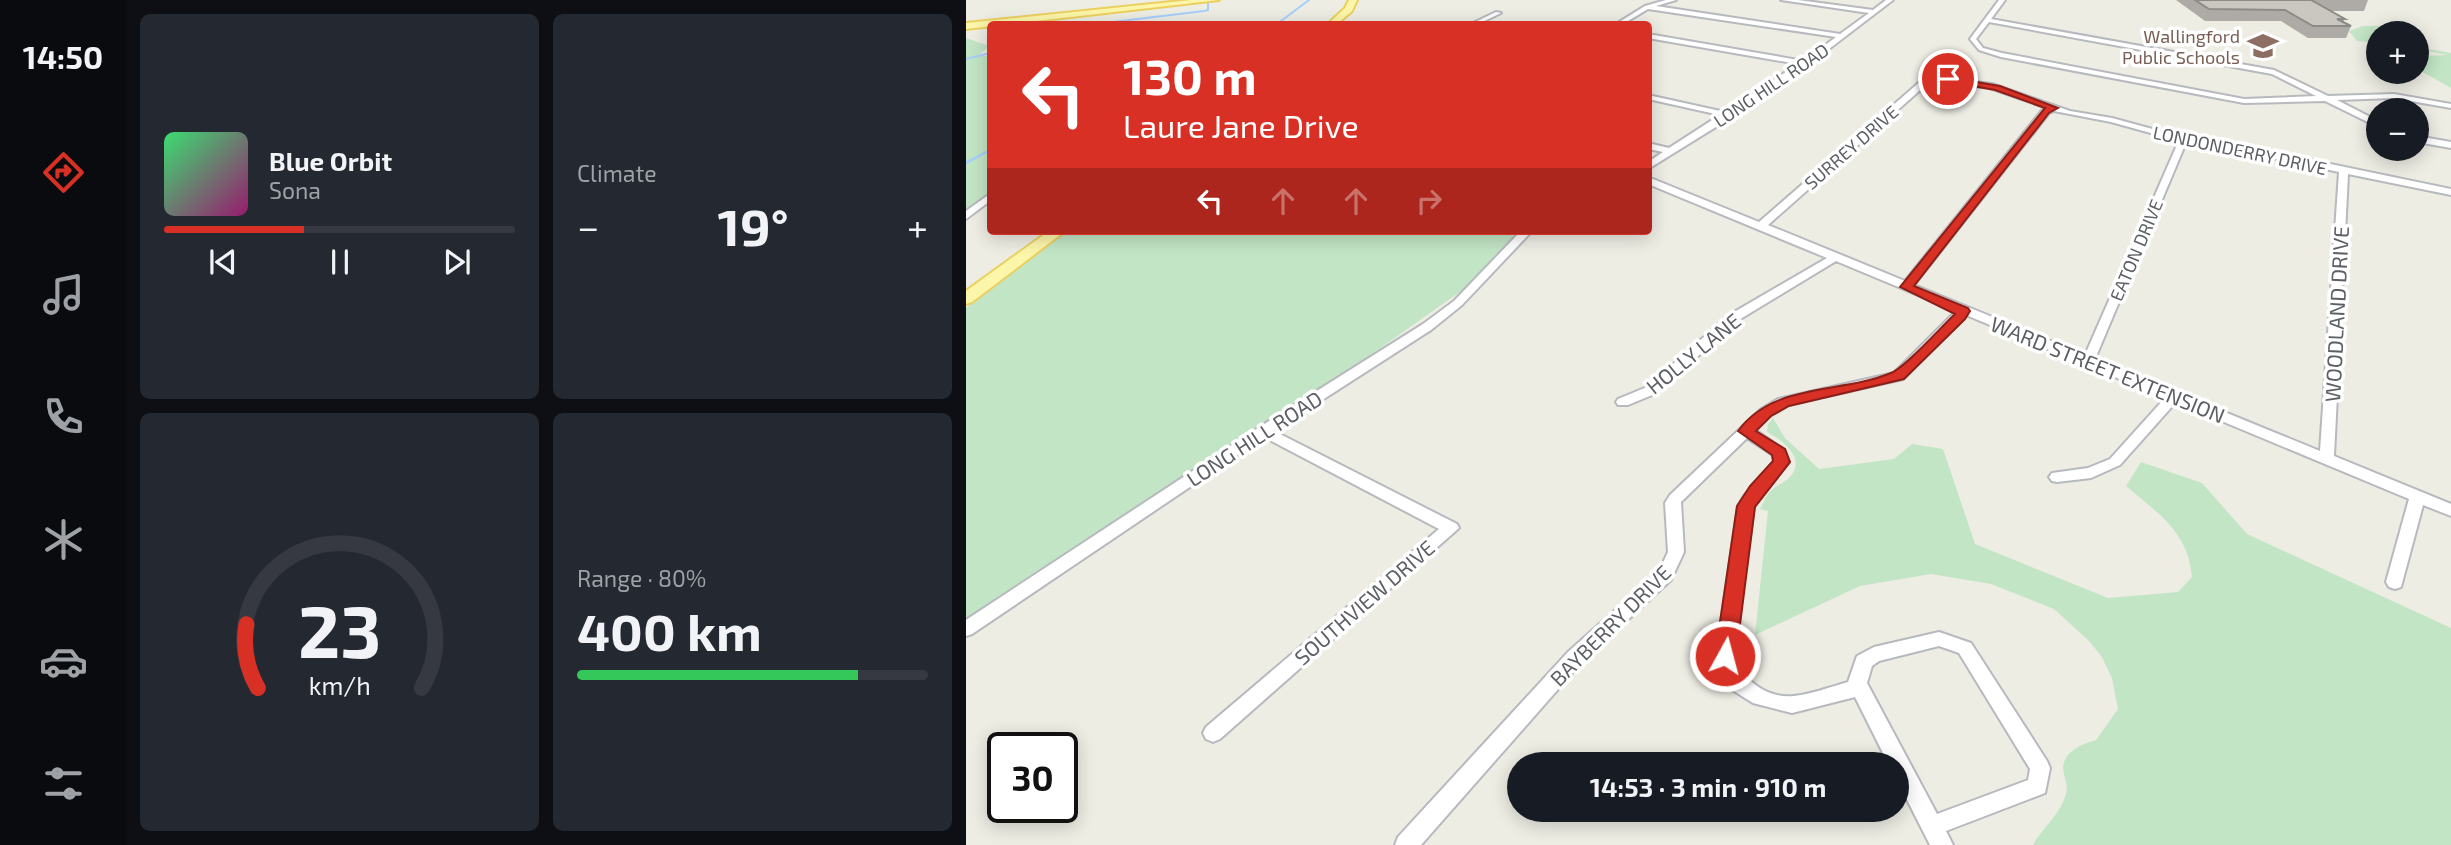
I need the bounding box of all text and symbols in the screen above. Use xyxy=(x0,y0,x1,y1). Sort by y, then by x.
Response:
map controls xyxy=(2366,21,2429,161)
button: + xyxy=(2366,21,2429,84)
place label: Wallingford Public Schools xyxy=(2122,25,2240,68)
school or university icon: Wallingford Public Schools xyxy=(2246,29,2280,63)
text: 14:50 xyxy=(23,37,103,75)
street label: LONG HILL ROAD xyxy=(1709,38,1833,132)
text: 130 m xyxy=(1123,46,1257,105)
icon: left xyxy=(1008,49,1099,140)
pin xyxy=(1918,49,1978,109)
icon: arrive xyxy=(1929,60,1967,98)
button: − xyxy=(2366,98,2429,161)
street label: SURREY DRIVE xyxy=(1800,100,1902,194)
text: Laure Jane Drive xyxy=(1123,106,1359,144)
street label: LONDONDERRY DRIVE xyxy=(2151,121,2329,179)
text: Blue Orbit xyxy=(269,145,392,176)
icon: directions xyxy=(39,148,88,197)
text: Climate xyxy=(577,159,657,187)
text: Sona xyxy=(269,176,321,204)
icon: left xyxy=(1191,182,1229,220)
icon: ahead xyxy=(1264,182,1302,220)
icon: ahead xyxy=(1337,182,1375,220)
icon: right xyxy=(1410,182,1448,220)
text: 19° xyxy=(718,194,789,256)
street label: EATON DRIVE xyxy=(2105,196,2167,304)
text: − xyxy=(577,203,599,249)
text: + xyxy=(907,203,928,249)
street label: WOODLAND DRIVE xyxy=(2319,225,2353,403)
icon: previous xyxy=(204,243,242,281)
icon: pause xyxy=(321,243,359,281)
icon: next xyxy=(438,243,476,281)
icon: music xyxy=(39,270,88,319)
street label: HOLLY LANE xyxy=(1641,307,1745,399)
street label: WARD STREET EXTENSION xyxy=(1987,310,2229,428)
street label: LONG HILL ROAD xyxy=(1182,385,1326,491)
icon: phone xyxy=(39,392,88,441)
icon: climate xyxy=(39,515,88,564)
street label: SOUTHVIEW DRIVE xyxy=(1289,534,1439,670)
street label: BAYBERRY DRIVE xyxy=(1544,559,1676,691)
text: Range · 80% xyxy=(577,564,706,592)
text: 23 xyxy=(298,585,381,673)
text: 400 km xyxy=(577,599,762,661)
position arrow xyxy=(1688,619,1762,693)
icon: car xyxy=(39,637,88,686)
text: km/h xyxy=(308,670,371,700)
speed limit sign: 30 xyxy=(987,732,1078,823)
icon: filters xyxy=(39,759,88,808)
text: 14:53 · 3 min · 910 m xyxy=(1590,771,1826,802)

